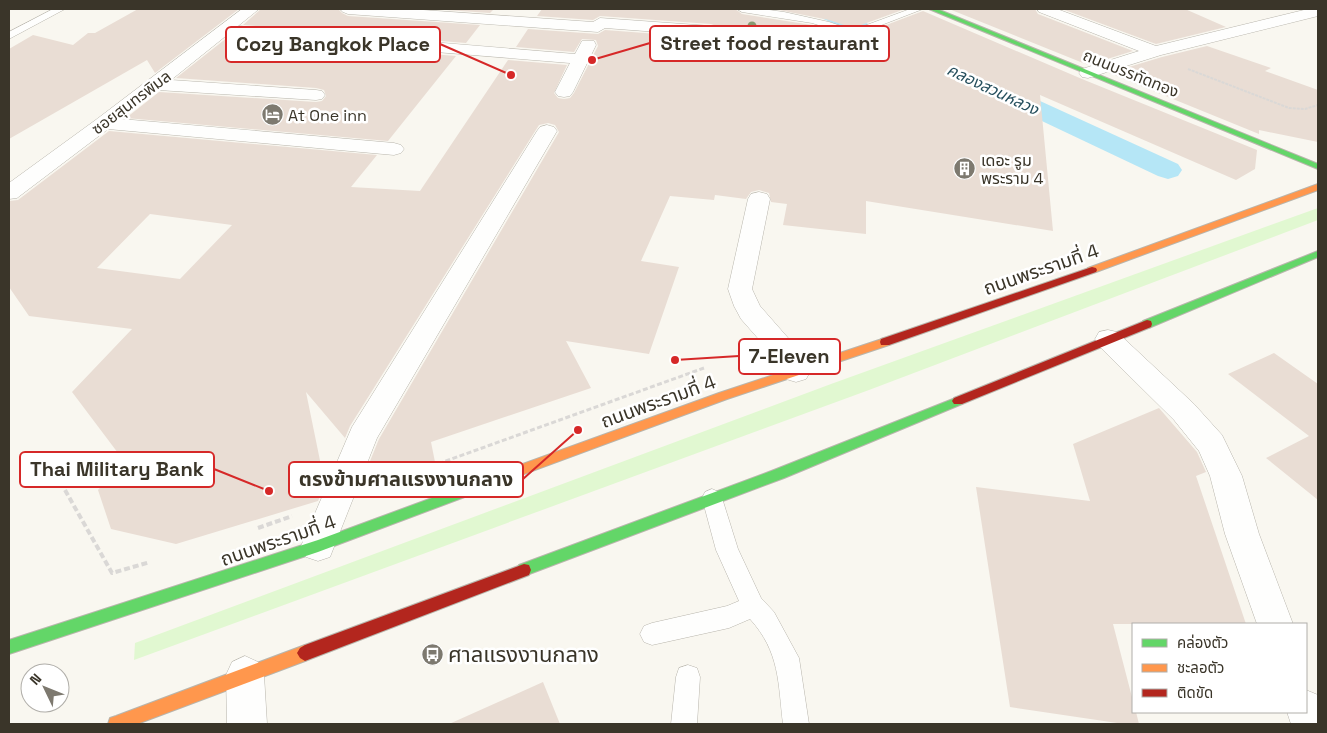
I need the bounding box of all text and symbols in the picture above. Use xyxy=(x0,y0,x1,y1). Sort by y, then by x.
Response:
callout: Street food restaurant xyxy=(650,26,889,61)
callout: Cozy Bangkok Place xyxy=(226,27,440,62)
text: Street food restaurant xyxy=(661,30,879,56)
text: Cozy Bangkok Place xyxy=(236,31,430,57)
street label: ถนนบรรทัดทอง xyxy=(1080,45,1182,102)
water label: คลองสวนหลวง xyxy=(944,59,1043,120)
street label: ซอยสุนทรพิมล xyxy=(87,66,175,139)
hotel icon: At One inn xyxy=(260,103,284,127)
place label: At One inn xyxy=(288,105,367,126)
place label: เดอะ รูม พระราม 4 xyxy=(981,150,1044,189)
building icon: เดอะ รูม พระราม 4 xyxy=(953,157,977,181)
street label: ถนนพระรามที่ 4 xyxy=(980,237,1102,301)
callout: 7-Eleven xyxy=(739,339,840,374)
text: 7-Eleven xyxy=(748,343,830,369)
street label: ถนนพระรามที่ 4 xyxy=(597,368,719,434)
callout: Thai Military Bank xyxy=(20,452,214,487)
text: Thai Military Bank xyxy=(30,456,204,482)
callout: ตรงข้ามศาลแรงงานกลาง xyxy=(289,462,523,497)
text: ตรงข้ามศาลแรงงานกลาง xyxy=(299,466,513,492)
street label: ถนนพระรามที่ 4 xyxy=(217,508,339,572)
legend xyxy=(1132,623,1307,713)
text: คล่องตัว xyxy=(1177,633,1228,652)
place label: ศาลแรงงานกลาง xyxy=(448,640,599,668)
bus stop icon: ศาลแรงงานกลาง xyxy=(420,642,444,666)
text: ชะลอตัว xyxy=(1177,658,1224,677)
north arrow xyxy=(20,663,70,713)
text: N xyxy=(26,670,45,689)
text: ติดขัด xyxy=(1177,683,1213,702)

